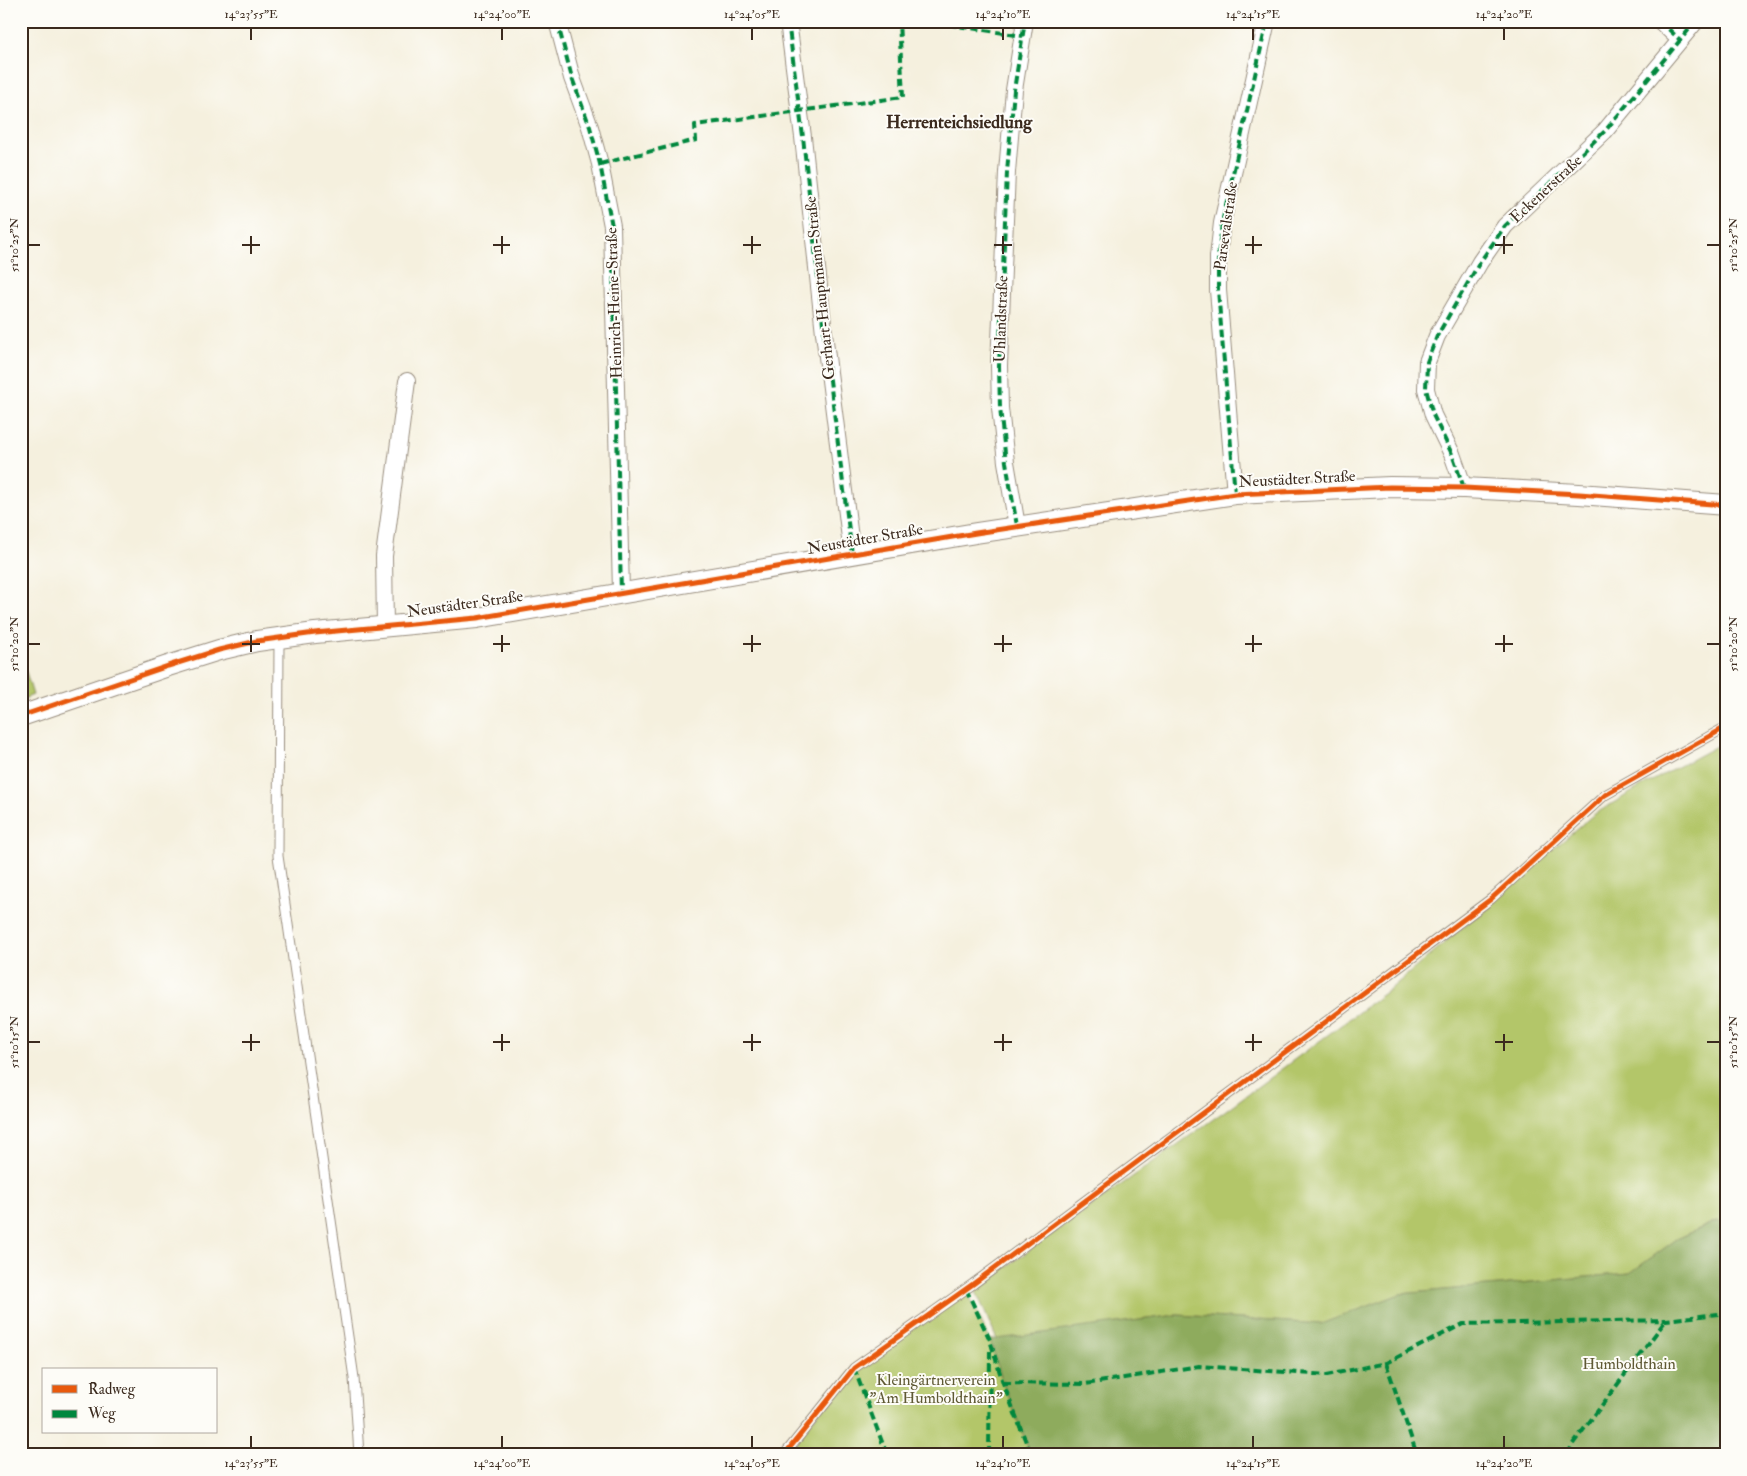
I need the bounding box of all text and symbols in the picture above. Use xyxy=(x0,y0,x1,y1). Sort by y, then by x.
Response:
text: 14°23'55"E xyxy=(224,7,278,22)
text: 14°24'00"E xyxy=(474,7,531,22)
text: 14°24'05"E xyxy=(724,7,780,22)
text: 14°24'10"E xyxy=(976,7,1031,22)
text: 14°24'15"E xyxy=(1226,7,1280,22)
text: 14°24'20"E xyxy=(1476,7,1533,22)
district label: Herrenteichsiedlung xyxy=(886,111,1033,134)
street label: Eckenerstraße xyxy=(1506,150,1587,228)
street label: Parsevalstraße xyxy=(1210,180,1242,272)
street label: Gerhart-Hauptmann-Straße xyxy=(800,195,841,381)
text: 51°10'25"N xyxy=(7,217,22,272)
text: 51°10'25"N xyxy=(1726,217,1741,272)
street label: Heinrich-Heine-Straße xyxy=(601,227,627,379)
street label: Uhlandstraße xyxy=(989,275,1013,363)
street label: Neustädter Straße xyxy=(1238,466,1356,492)
street label: Neustädter Straße xyxy=(806,519,925,559)
street label: Neustädter Straße xyxy=(406,586,525,622)
text: 51°10'20"N xyxy=(7,616,22,672)
text: 51°10'20"N xyxy=(1726,616,1741,672)
text: 51°10'15"N xyxy=(7,1015,22,1068)
text: 51°10'15"N xyxy=(1726,1015,1741,1068)
park label: Humboldthain xyxy=(1582,1354,1676,1374)
legend xyxy=(42,1368,218,1434)
park label: Kleingärtnerverein "Am Humboldthain" xyxy=(869,1370,1003,1408)
text: Radweg xyxy=(88,1380,136,1399)
text: Weg xyxy=(87,1404,116,1423)
text: 14°23'55"E xyxy=(224,1456,278,1471)
text: 14°24'00"E xyxy=(474,1456,531,1471)
text: 14°24'05"E xyxy=(724,1456,780,1471)
text: 14°24'10"E xyxy=(976,1456,1031,1471)
text: 14°24'15"E xyxy=(1226,1456,1280,1471)
text: 14°24'20"E xyxy=(1476,1456,1533,1471)

